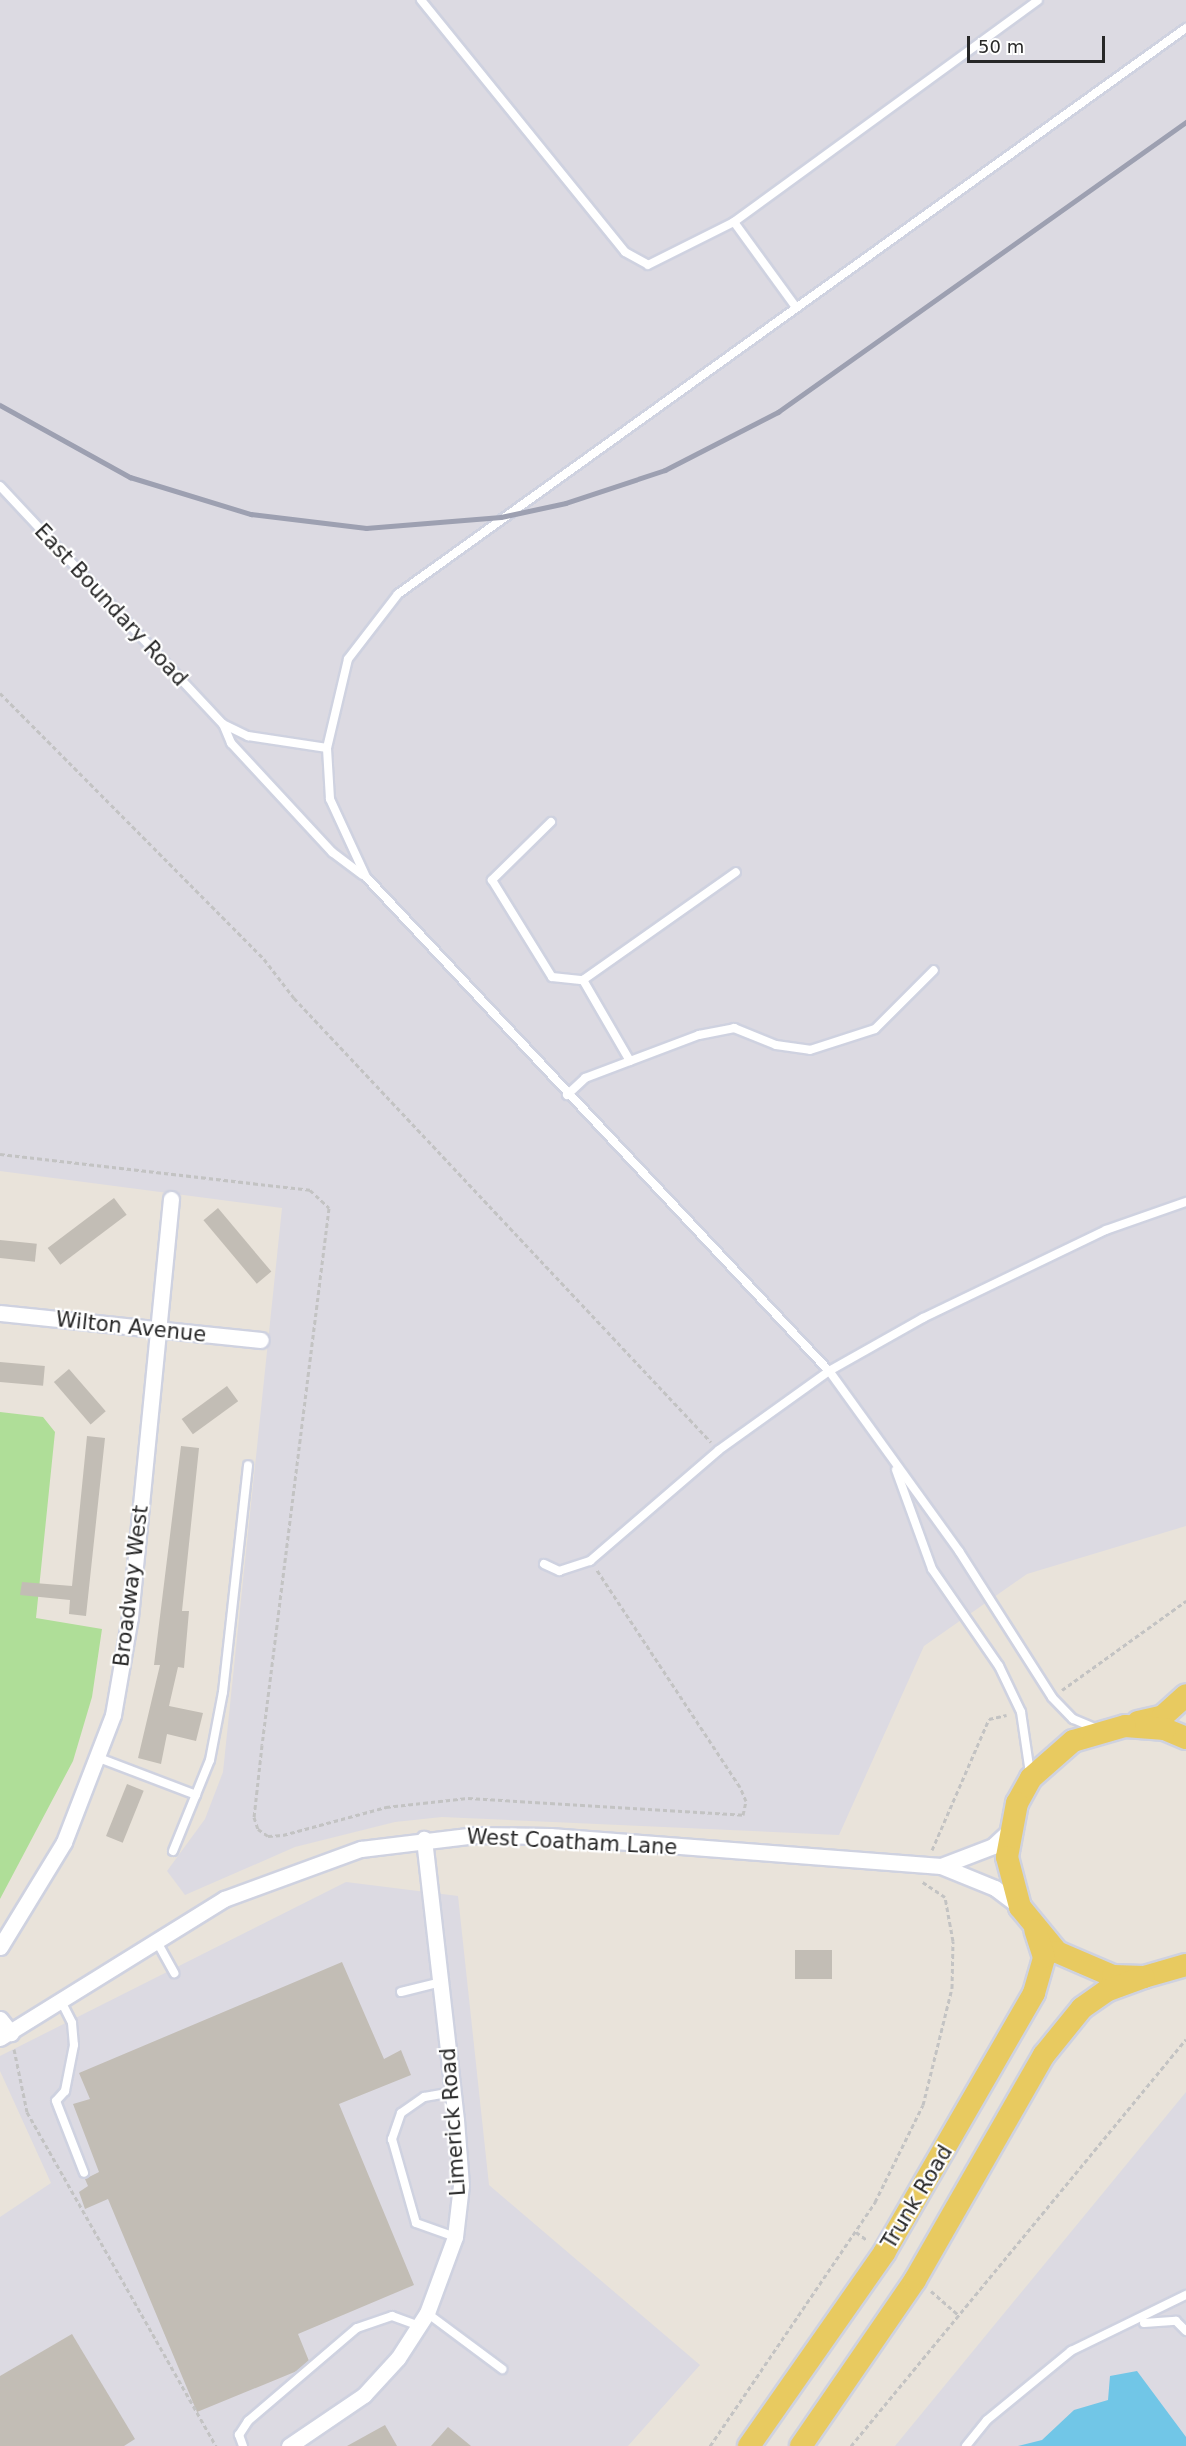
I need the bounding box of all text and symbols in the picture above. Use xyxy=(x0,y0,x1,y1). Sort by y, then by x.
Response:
scale bar xyxy=(970,24,1108,62)
text: 50 m xyxy=(978,36,1024,57)
street label: East Boundary Road xyxy=(29,519,193,691)
street label: Wilton Avenue xyxy=(55,1307,207,1347)
street label: Broadway West xyxy=(109,1504,153,1668)
street label: West Coatham Lane xyxy=(466,1824,678,1860)
street label: Limerick Road xyxy=(435,2047,471,2197)
street label: Trunk Road xyxy=(876,2141,958,2253)

